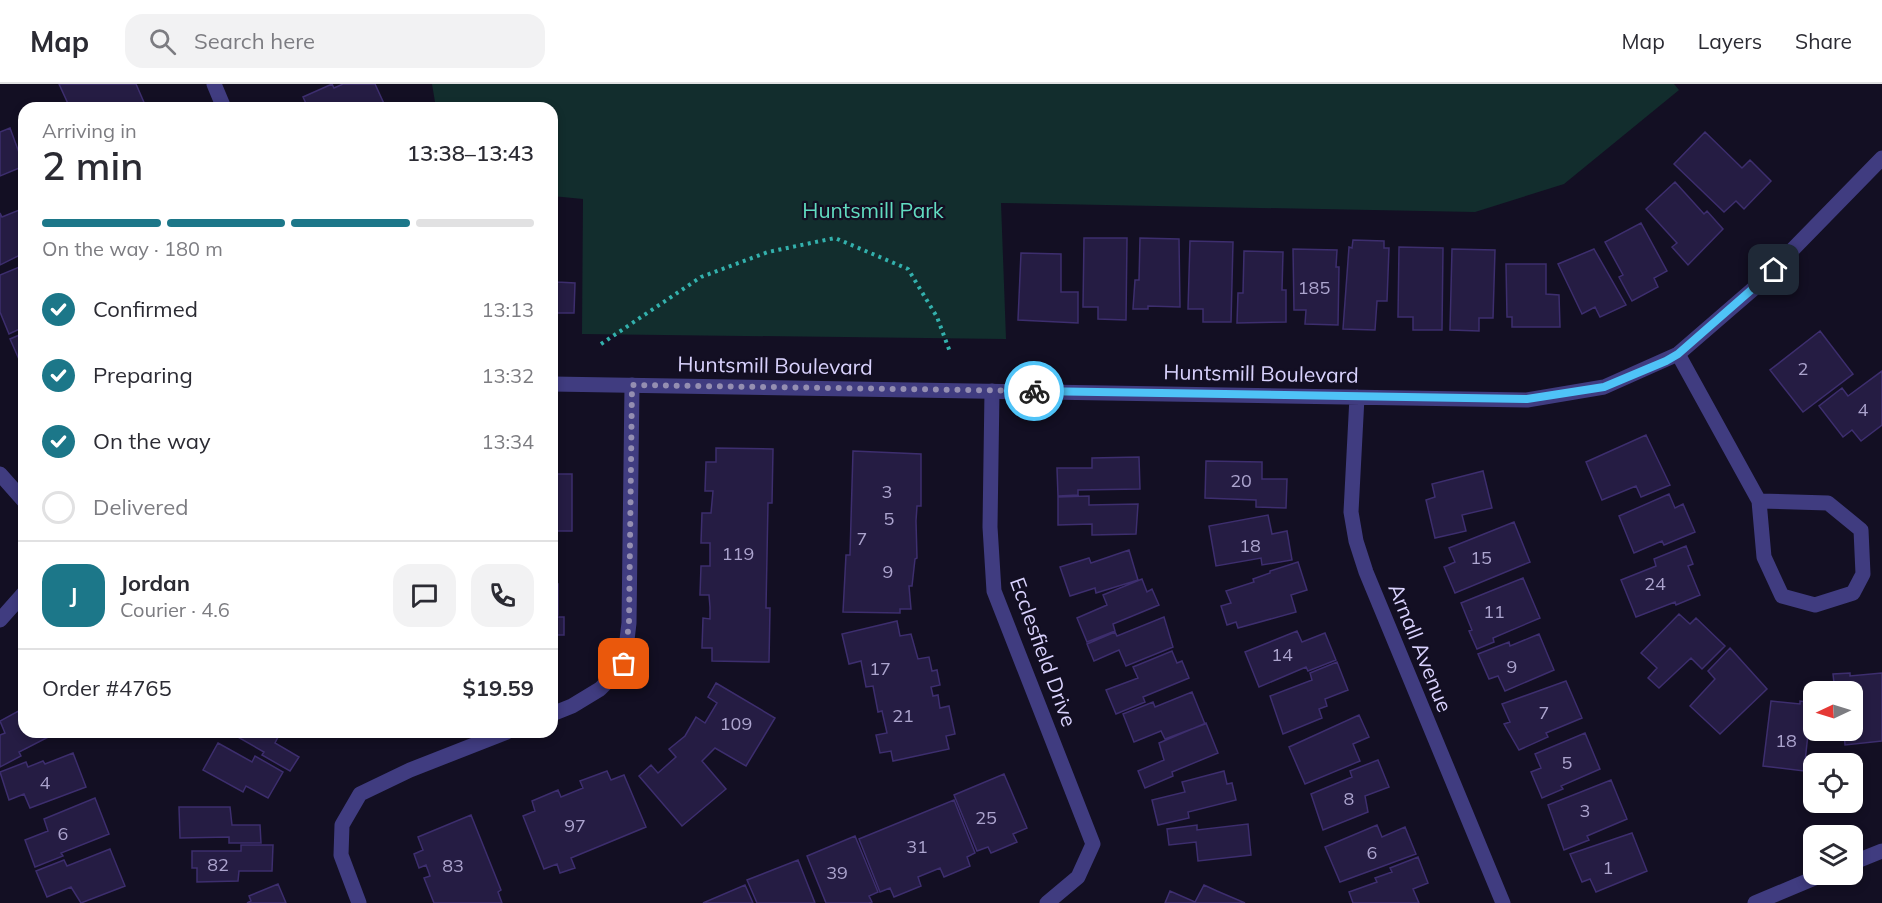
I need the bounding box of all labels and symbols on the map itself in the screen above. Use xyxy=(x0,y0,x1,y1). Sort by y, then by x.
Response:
park label: Huntsmill Park xyxy=(802,197,944,223)
pin xyxy=(1748,244,1799,295)
house number: 185 xyxy=(1298,276,1330,299)
street label: Huntsmill Boulevard xyxy=(677,350,873,380)
house number: 2 xyxy=(1798,357,1808,380)
street label: Huntsmill Boulevard xyxy=(1163,358,1359,388)
courier xyxy=(1004,361,1064,421)
house number: 4 xyxy=(1858,398,1869,421)
house number: 20 xyxy=(1230,469,1252,492)
house number: 3 xyxy=(882,480,892,503)
house number: 5 xyxy=(884,507,895,530)
house number: 7 xyxy=(857,527,867,550)
house number: 18 xyxy=(1239,534,1261,557)
house number: 119 xyxy=(722,542,754,565)
house number: 15 xyxy=(1470,546,1492,569)
house number: 9 xyxy=(883,560,893,583)
house number: 24 xyxy=(1644,572,1666,595)
street label: Ecclesfield Drive xyxy=(1005,573,1083,730)
street label: Arnall Avenue xyxy=(1383,579,1459,716)
house number: 11 xyxy=(1483,600,1505,623)
pin xyxy=(598,638,649,689)
house number: 14 xyxy=(1271,643,1293,666)
house number: 9 xyxy=(1507,655,1517,678)
house number: 17 xyxy=(869,657,891,680)
north arrow xyxy=(1803,681,1863,741)
house number: 7 xyxy=(1539,701,1549,724)
house number: 21 xyxy=(892,704,914,727)
house number: 109 xyxy=(720,712,752,735)
house number: 18 xyxy=(1775,729,1797,752)
house number: 5 xyxy=(1562,751,1573,774)
house number: 4 xyxy=(40,771,51,794)
house number: 8 xyxy=(1344,787,1354,810)
house number: 3 xyxy=(1580,799,1590,822)
house number: 25 xyxy=(975,806,997,829)
house number: 97 xyxy=(564,814,586,837)
house number: 6 xyxy=(58,822,68,845)
house number: 31 xyxy=(906,835,928,858)
house number: 6 xyxy=(1367,841,1377,864)
house number: 82 xyxy=(207,853,229,876)
house number: 83 xyxy=(442,854,464,877)
house number: 1 xyxy=(1603,856,1613,879)
house number: 39 xyxy=(826,861,848,884)

